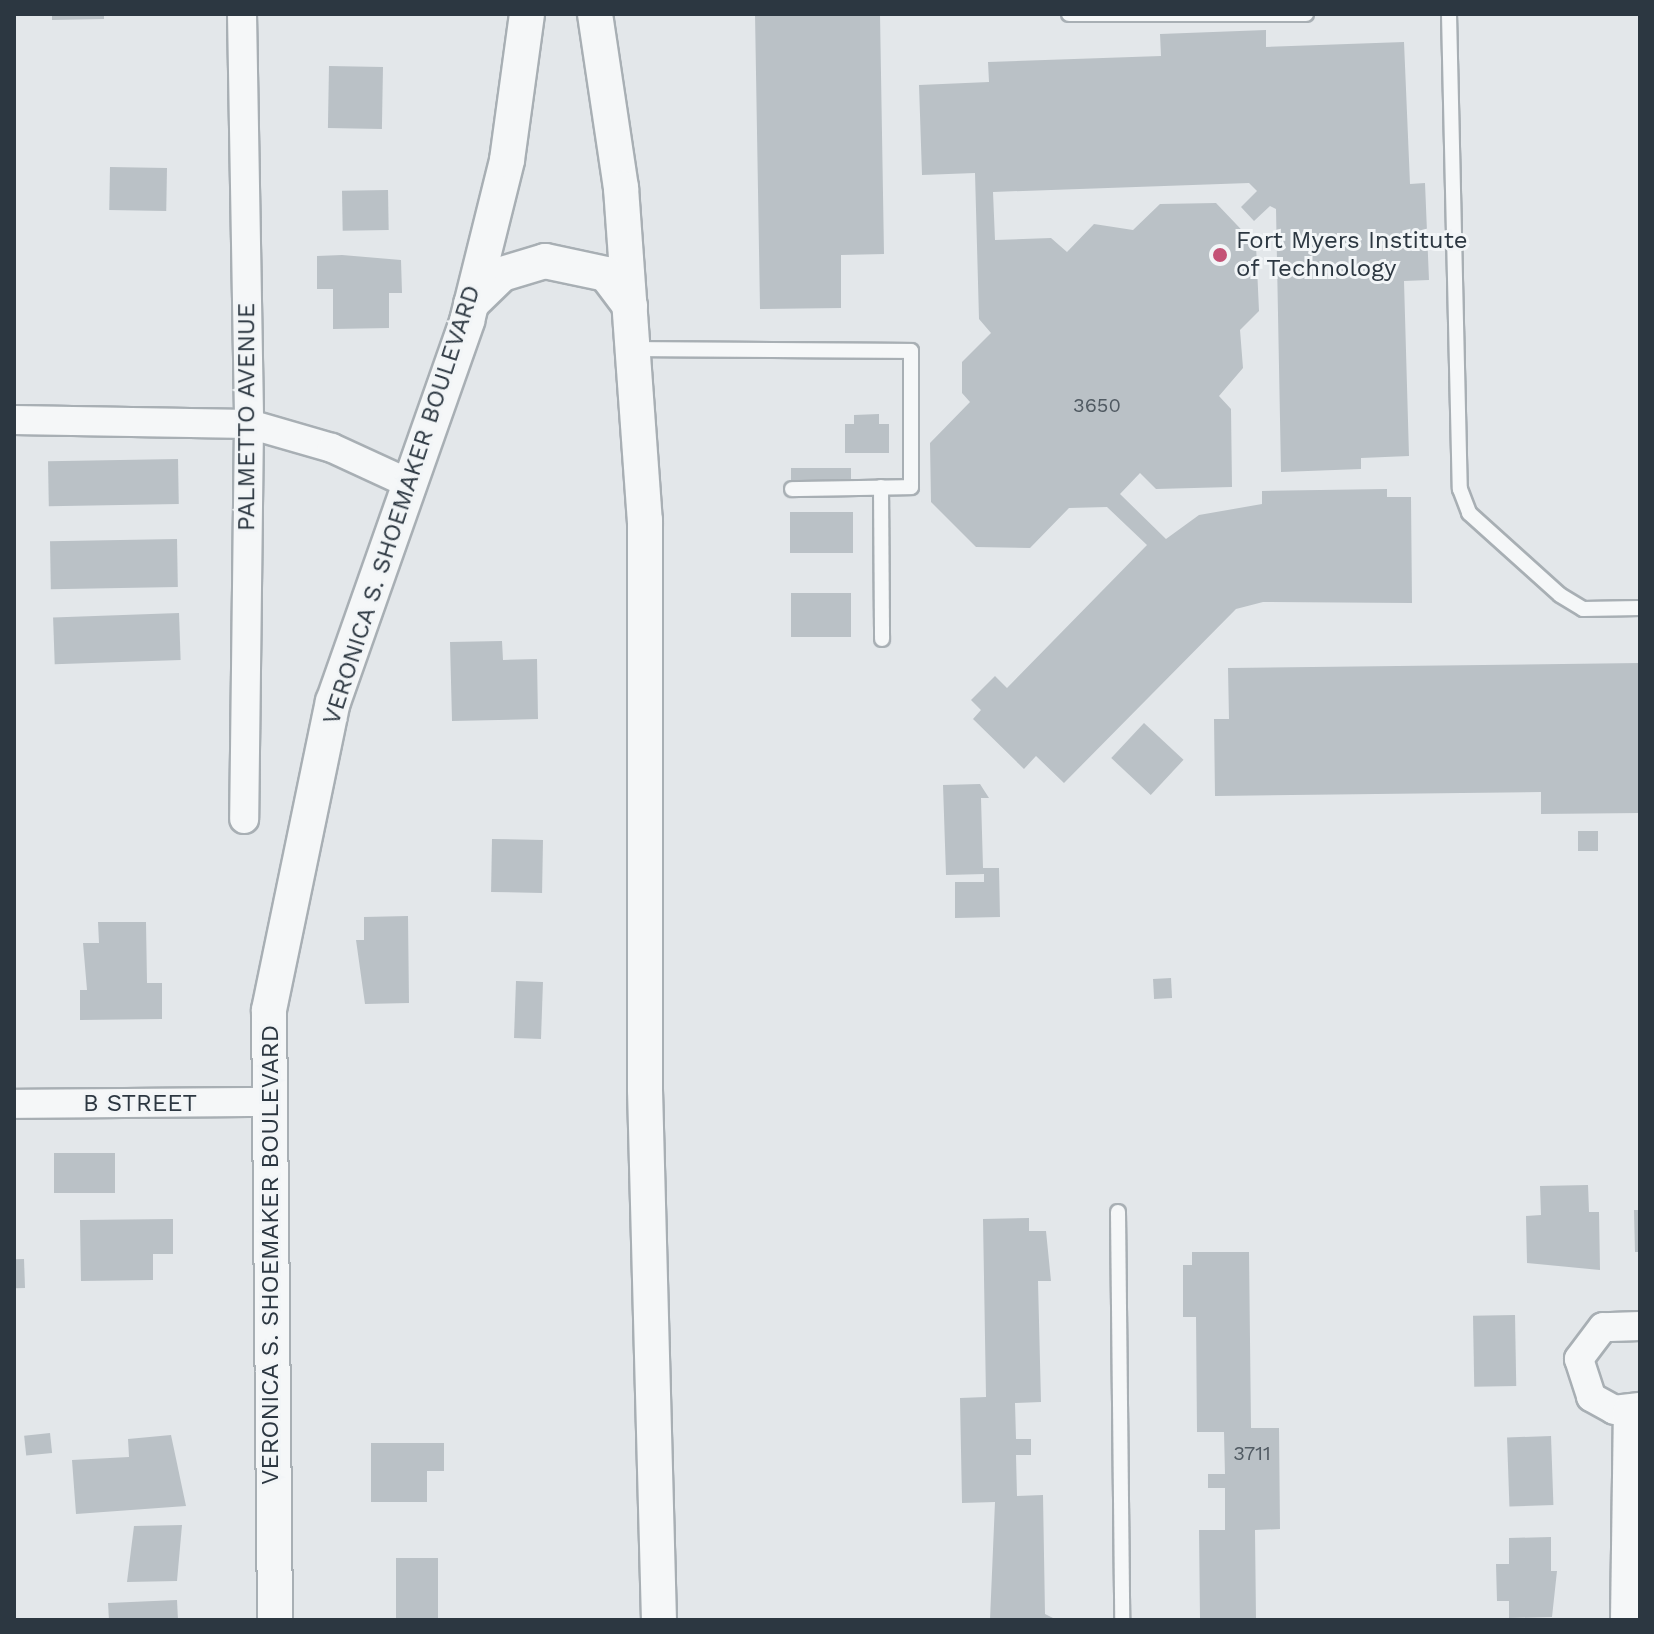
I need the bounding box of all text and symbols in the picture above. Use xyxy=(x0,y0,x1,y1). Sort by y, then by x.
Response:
place label: Fort Myers Institute of Technology xyxy=(1236,227,1468,283)
marker: Fort Myers Institute of Technology xyxy=(1211,246,1229,264)
street label: VERONICA S. SHOEMAKER BOULEVARD xyxy=(317,281,487,729)
street label: PALMETTO AVENUE xyxy=(233,302,261,532)
house number: 3650 xyxy=(1073,393,1121,417)
street label: VERONICA S. SHOEMAKER BOULEVARD xyxy=(257,1024,285,1486)
street label: B STREET xyxy=(83,1090,197,1118)
house number: 3711 xyxy=(1233,1441,1271,1465)

